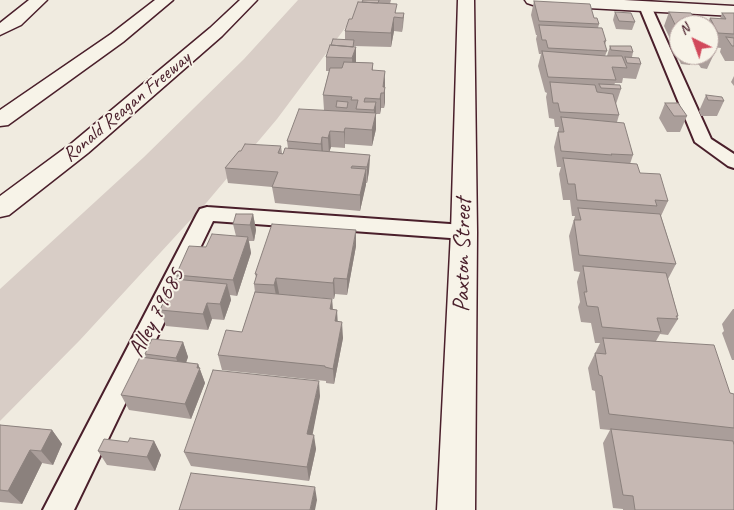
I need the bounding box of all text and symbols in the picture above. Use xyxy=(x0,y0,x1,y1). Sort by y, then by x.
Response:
north arrow xyxy=(669,15,719,65)
text: N xyxy=(675,20,693,38)
street label: Ronald Reagan Freeway xyxy=(58,47,196,167)
street label: Paxton Street xyxy=(448,198,478,312)
street label: Alley 79685 xyxy=(122,264,192,362)

